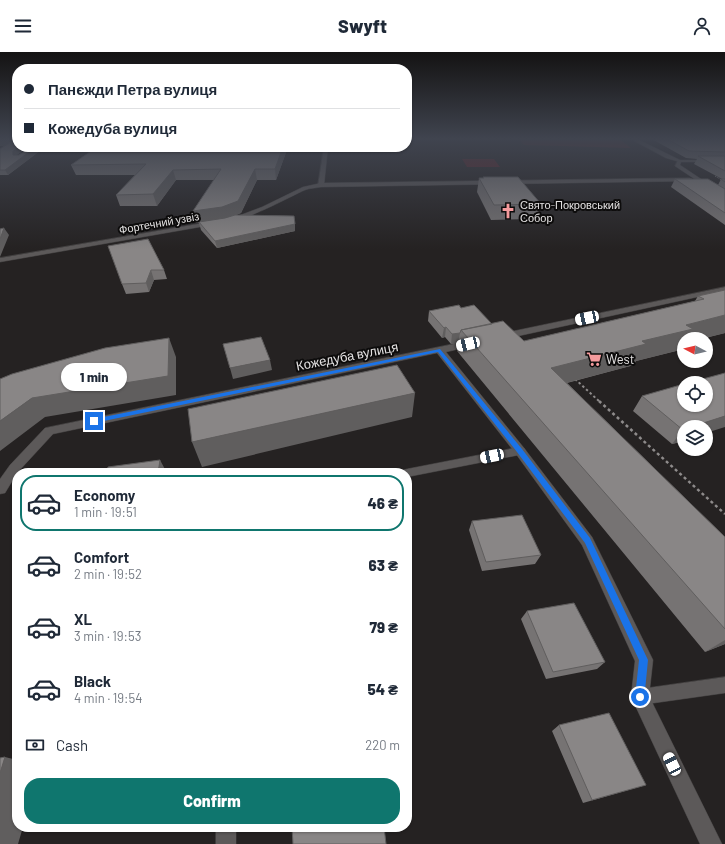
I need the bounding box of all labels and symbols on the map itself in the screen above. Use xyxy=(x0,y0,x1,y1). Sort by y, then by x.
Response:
place label: Свято-Покровський Собор xyxy=(520,198,620,224)
church icon: Свято-Покровський Собор xyxy=(499,202,517,220)
street label: Фортечний узвіз xyxy=(118,209,200,236)
car xyxy=(574,310,600,326)
north arrow xyxy=(677,332,713,368)
car xyxy=(455,335,481,353)
street label: Кожедуба вулиця xyxy=(295,338,399,374)
supermarket icon: West xyxy=(585,350,603,368)
place label: West xyxy=(606,351,635,367)
callout: 1 min xyxy=(61,363,127,391)
route end xyxy=(85,412,103,430)
car xyxy=(479,448,505,464)
route start xyxy=(631,688,649,706)
car xyxy=(661,751,683,777)

